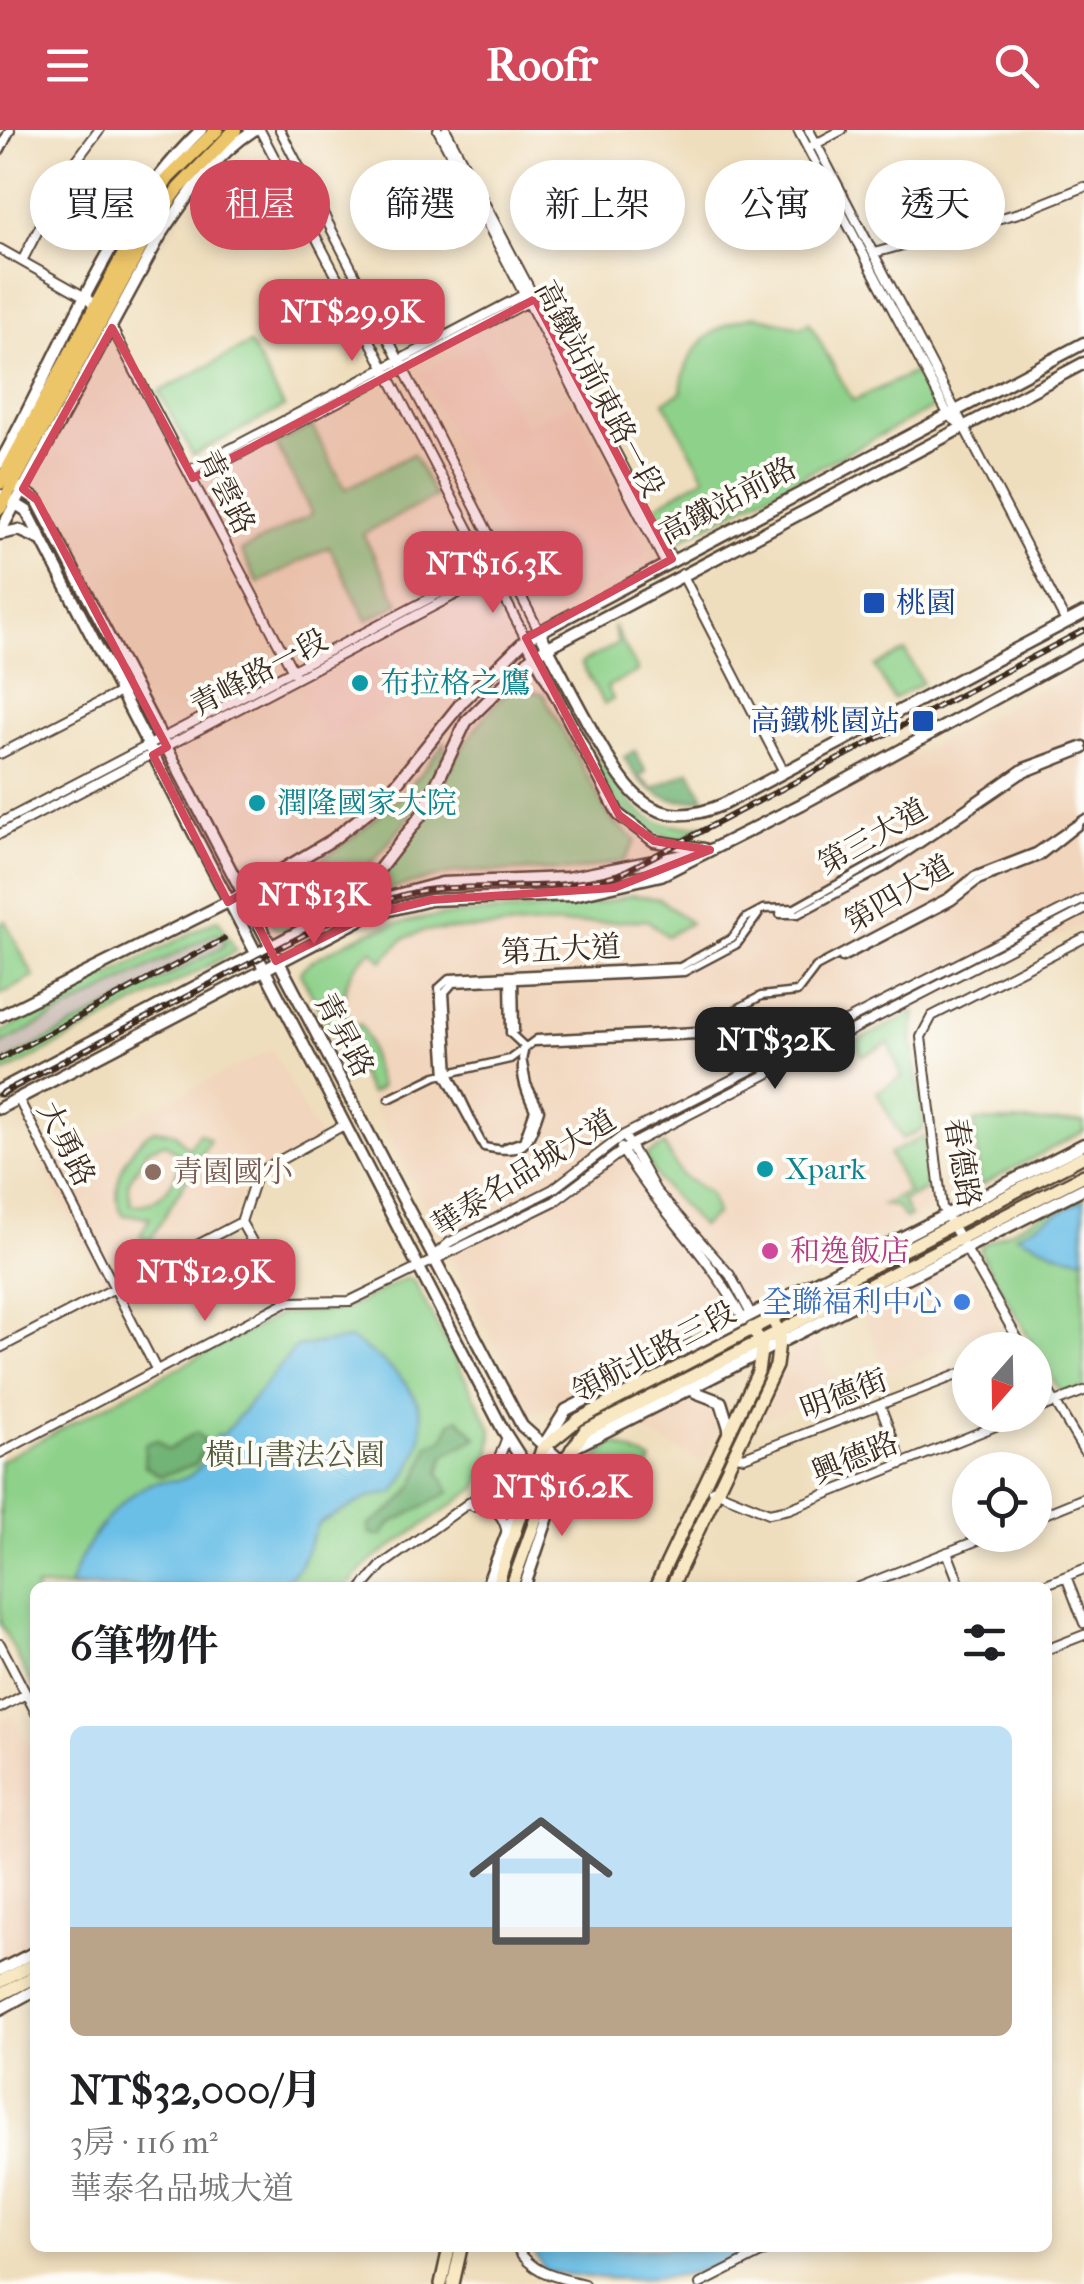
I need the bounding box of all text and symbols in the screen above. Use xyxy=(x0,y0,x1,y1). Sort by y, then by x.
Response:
icon: menu xyxy=(40,38,95,93)
icon: search xyxy=(989,38,1044,93)
text: Roofr xyxy=(486,39,598,92)
chip: 買屋 xyxy=(30,160,170,250)
chip: 租屋 xyxy=(190,160,330,250)
chip: 篩選 xyxy=(350,160,490,250)
chip: 新上架 xyxy=(510,160,685,250)
chip: 公寓 xyxy=(705,160,845,250)
chip: 透天 xyxy=(865,160,1005,250)
street label: 高鐵站前東路一段 xyxy=(527,275,671,503)
pin: NT$29.9K xyxy=(249,279,455,364)
text: NT$29.9K xyxy=(281,293,423,330)
street label: 青雲路 xyxy=(190,444,262,540)
street label: 高鐵站前路 xyxy=(654,450,802,552)
pin: NT$16.3K xyxy=(390,531,596,616)
text: NT$16.3K xyxy=(426,545,560,582)
place label: 桃園 xyxy=(896,586,956,621)
marker: 桃園 xyxy=(861,590,887,616)
street label: 青峰路一段 xyxy=(185,622,333,724)
place label: 布拉格之鷹 xyxy=(380,666,530,701)
marker: 布拉格之鷹 xyxy=(349,672,371,694)
place label: 高鐵桃園站 xyxy=(750,704,900,739)
marker: 高鐵桃園站 xyxy=(910,708,936,734)
place label: 潤隆國家大院 xyxy=(277,786,457,821)
marker: 潤隆國家大院 xyxy=(246,792,268,814)
street label: 第三大道 xyxy=(812,792,934,882)
street label: 第四大道 xyxy=(839,848,959,940)
pin: NT$13K xyxy=(233,862,395,947)
text: NT$13K xyxy=(258,876,370,913)
street label: 第五大道 xyxy=(500,929,622,971)
street label: 青昇路 xyxy=(307,987,381,1083)
pin: NT$32K xyxy=(694,1007,856,1092)
text: NT$32K xyxy=(717,1021,833,1058)
street label: 大勇路 xyxy=(30,1096,102,1192)
street label: 華泰名品城大道 xyxy=(426,1103,622,1243)
street label: 春德路 xyxy=(938,1116,986,1210)
place label: Xpark xyxy=(785,1152,866,1187)
place label: 青園國小 xyxy=(173,1155,293,1190)
marker: Xpark xyxy=(754,1158,776,1180)
marker: 青園國小 xyxy=(142,1161,164,1183)
place label: 和逸飯店 xyxy=(790,1234,910,1269)
pin: NT$12.9K xyxy=(102,1239,308,1324)
marker: 和逸飯店 xyxy=(759,1240,781,1262)
text: NT$12.9K xyxy=(136,1253,274,1290)
place label: 全聯福利中心 xyxy=(762,1285,942,1320)
marker: 全聯福利中心 xyxy=(951,1291,973,1313)
street label: 領航北路三段 xyxy=(566,1294,742,1410)
north arrow xyxy=(952,1332,1052,1432)
map controls xyxy=(952,1332,1052,1552)
street label: 明德街 xyxy=(796,1363,892,1427)
street label: 興德路 xyxy=(807,1425,903,1491)
park label: 橫山書法公園 xyxy=(205,1438,385,1473)
button: locate xyxy=(952,1452,1052,1552)
pin: NT$16.2K xyxy=(459,1454,665,1539)
text: NT$16.2K xyxy=(493,1468,631,1505)
icon: filters xyxy=(957,1615,1012,1670)
text: 6筆物件 xyxy=(70,1622,219,1671)
icon: home xyxy=(451,1791,631,1971)
text: NT$32,000/月 xyxy=(70,2066,323,2115)
text: 3房 · 116 m² xyxy=(70,2124,218,2161)
text: 華泰名品城大道 xyxy=(70,2170,294,2207)

